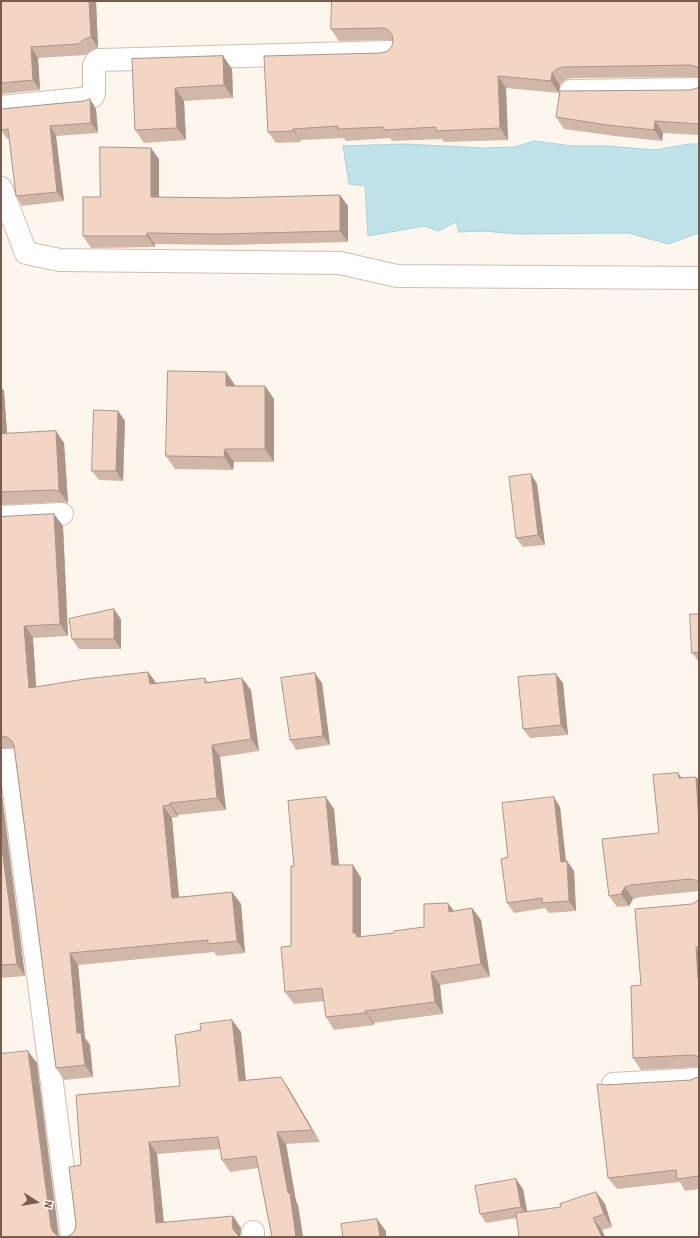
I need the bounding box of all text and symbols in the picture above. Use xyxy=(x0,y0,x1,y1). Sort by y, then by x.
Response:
north arrow xyxy=(16,1182,56,1222)
text: N xyxy=(40,1199,56,1210)

